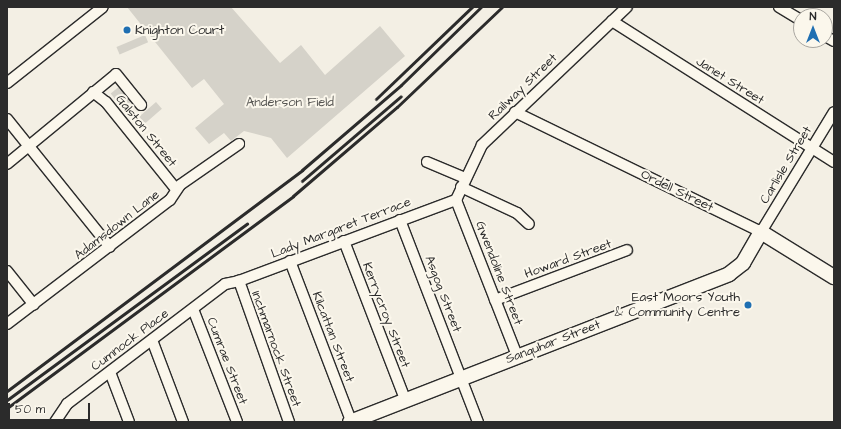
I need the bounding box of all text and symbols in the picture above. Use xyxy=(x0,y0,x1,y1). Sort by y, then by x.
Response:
north arrow xyxy=(793,8,833,48)
text: N xyxy=(810,9,816,24)
place label: Knighton Court xyxy=(135,22,224,38)
marker: Knighton Court xyxy=(122,25,132,35)
street label: Railway Street xyxy=(485,50,561,124)
street label: Janet Street xyxy=(693,54,767,108)
street label: Galston Street xyxy=(112,92,180,170)
park label: Anderson Field xyxy=(246,94,334,110)
street label: Carlisle Street xyxy=(757,123,815,207)
street label: Ordell Street xyxy=(638,167,716,215)
street label: Adamsdown Lane xyxy=(71,187,163,263)
street label: Lady Margaret Terrace xyxy=(269,194,413,262)
street label: Gwendoline Street xyxy=(472,219,526,327)
street label: Howard Street xyxy=(522,236,614,282)
street label: Asgog Street xyxy=(421,253,465,335)
street label: Kerrycroy Street xyxy=(359,260,413,370)
street label: Inchmarnock Street xyxy=(248,289,304,409)
street label: Kilcattan Street xyxy=(309,290,357,384)
place label: East Moors Youth & Community Centre xyxy=(614,290,740,321)
marker: East Moors Youth & Community Centre xyxy=(743,300,753,310)
street label: Cumnock Place xyxy=(88,306,172,374)
street label: Cumrae Street xyxy=(203,315,251,407)
street label: Sanquhar Street xyxy=(503,317,603,367)
scale bar xyxy=(10,395,92,421)
text: 50 m xyxy=(15,401,45,418)

